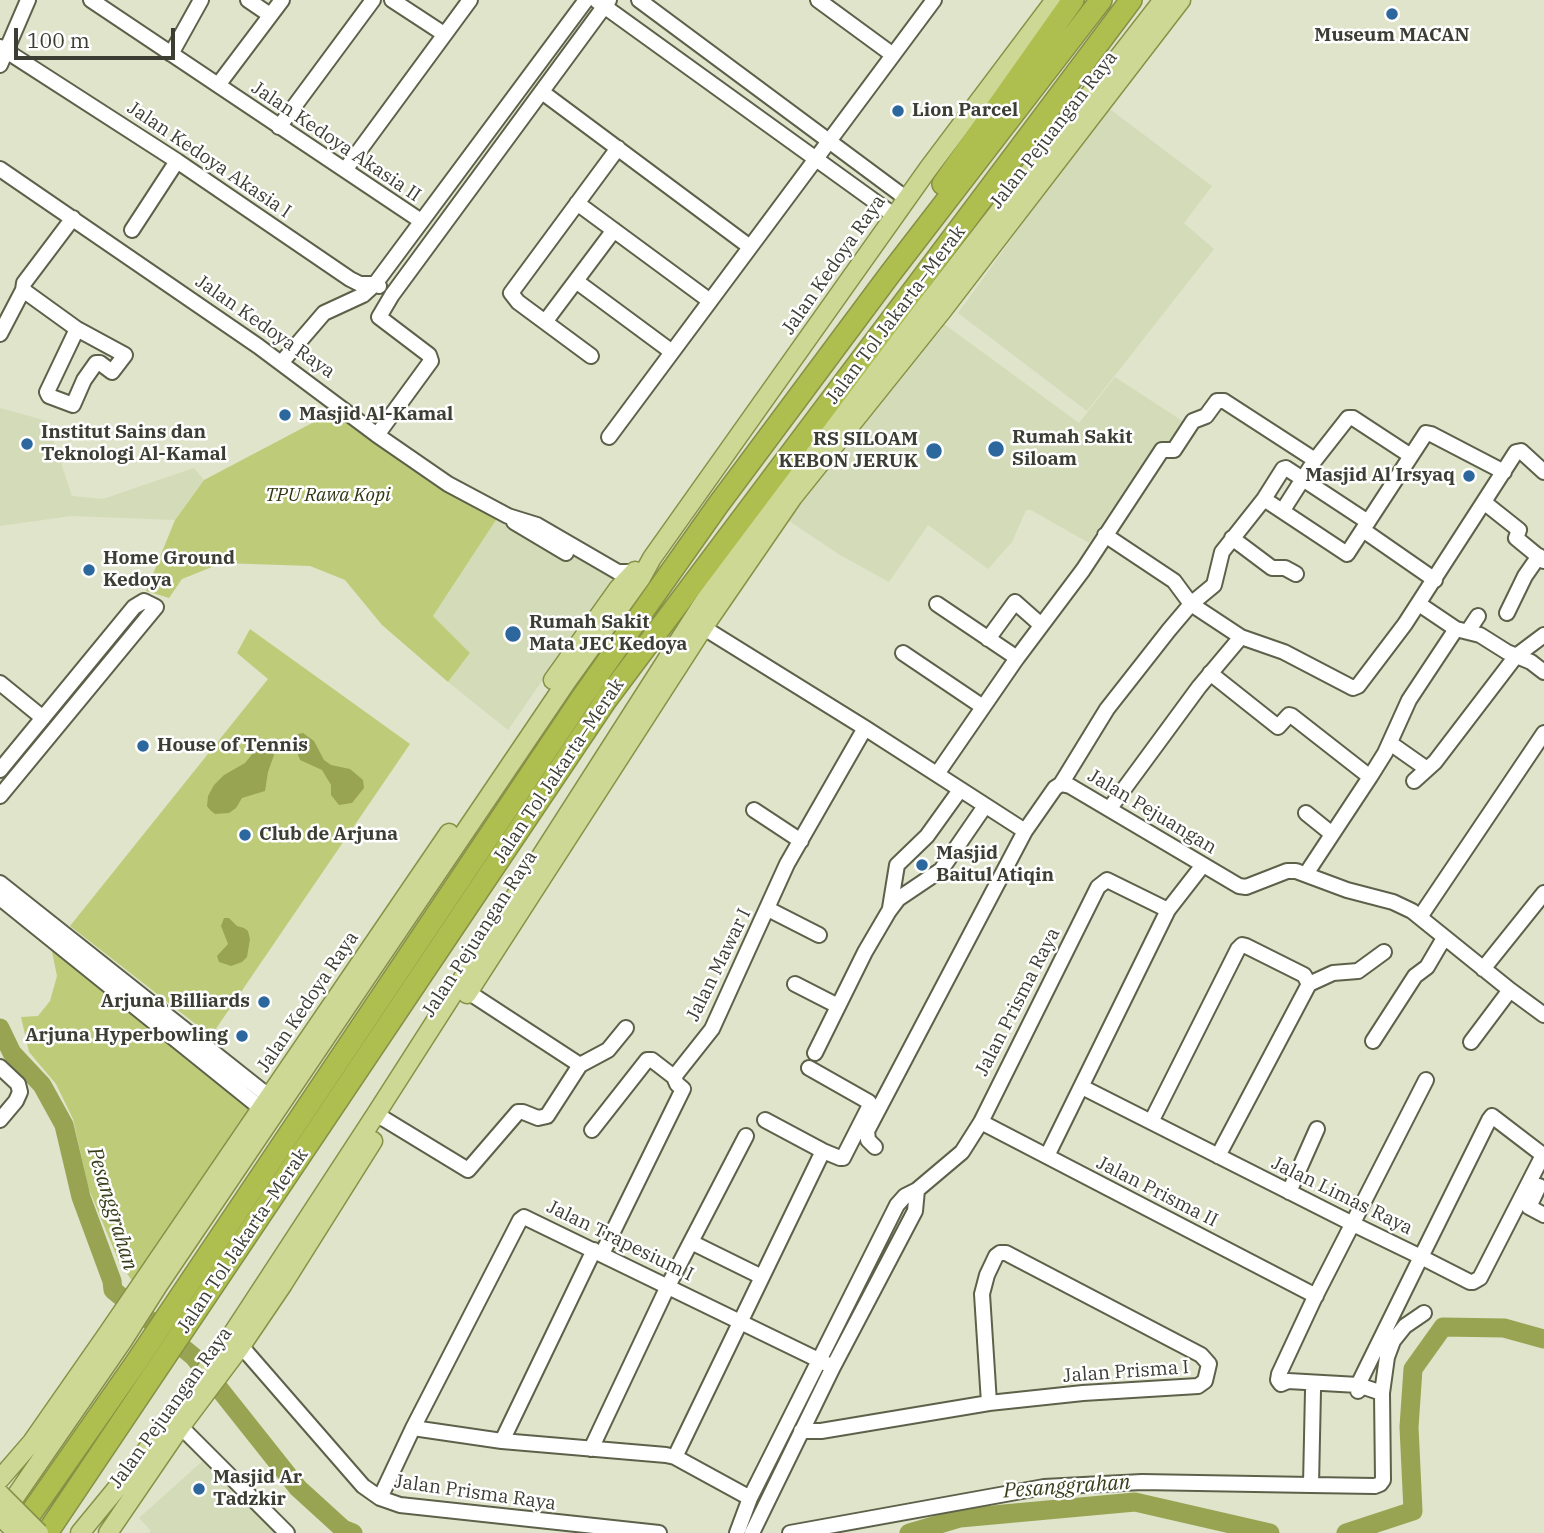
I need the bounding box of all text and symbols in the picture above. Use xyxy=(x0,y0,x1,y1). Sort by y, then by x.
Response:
marker: Museum MACAN xyxy=(1384,6,1400,22)
scale bar xyxy=(18,14,178,58)
place label: Museum MACAN xyxy=(1314,25,1470,47)
text: 100 m xyxy=(27,26,90,54)
street label: Jalan Pejuangan Raya xyxy=(985,47,1123,213)
street label: Jalan Kedoya Akasia II xyxy=(247,77,425,207)
street label: Jalan Kedoya Akasia I xyxy=(123,97,295,223)
place label: Lion Parcel xyxy=(912,100,1018,122)
marker: Lion Parcel xyxy=(890,103,906,119)
street label: Jalan Kedoya Raya xyxy=(777,191,891,339)
street label: Jalan Tol Jakarta–Merak xyxy=(821,221,971,409)
street label: Jalan Kedoya Raya xyxy=(191,270,339,384)
place label: Masjid Al-Kamal xyxy=(299,404,453,426)
marker: Masjid Al-Kamal xyxy=(277,407,293,423)
place label: Institut Sains dan Teknologi Al-Kamal xyxy=(41,422,227,466)
place label: Rumah Sakit Siloam xyxy=(1012,427,1132,471)
place label: RS SILOAM KEBON JERUK xyxy=(779,429,918,473)
marker: Institut Sains dan Teknologi Al-Kamal xyxy=(19,436,35,452)
marker: Rumah Sakit Siloam xyxy=(986,439,1006,459)
marker: RS SILOAM KEBON JERUK xyxy=(924,441,944,461)
place label: Masjid Al Irsyaq xyxy=(1305,465,1455,487)
marker: Masjid Al Irsyaq xyxy=(1461,468,1477,484)
park label: TPU Rawa Kopi xyxy=(265,485,391,507)
place label: Home Ground Kedoya xyxy=(103,548,235,592)
marker: Home Ground Kedoya xyxy=(81,562,97,578)
place label: Rumah Sakit Mata JEC Kedoya xyxy=(529,612,687,656)
marker: Rumah Sakit Mata JEC Kedoya xyxy=(503,624,523,644)
street label: Jalan Tol Jakarta–Merak xyxy=(489,674,629,868)
place label: House of Tennis xyxy=(157,735,308,757)
marker: House of Tennis xyxy=(135,738,151,754)
street label: Jalan Pejuangan xyxy=(1084,765,1220,859)
place label: Club de Arjuna xyxy=(259,824,398,846)
marker: Club de Arjuna xyxy=(237,827,253,843)
place label: Masjid Baitul Atiqin xyxy=(936,843,1054,887)
street label: Jalan Pejuangan Raya xyxy=(418,847,542,1021)
marker: Masjid Baitul Atiqin xyxy=(914,857,930,873)
street label: Jalan Mawar I xyxy=(682,905,756,1025)
street label: Jalan Prisma Raya xyxy=(971,924,1065,1080)
street label: Jalan Kedoya Raya xyxy=(252,927,364,1077)
place label: Arjuna Billiards xyxy=(101,991,250,1013)
marker: Arjuna Billiards xyxy=(256,994,272,1010)
place label: Arjuna Hyperbowling xyxy=(25,1025,228,1047)
marker: Arjuna Hyperbowling xyxy=(234,1028,250,1044)
water label: Pesanggrahan xyxy=(81,1144,143,1274)
street label: Jalan Tol Jakarta–Merak xyxy=(173,1144,313,1338)
street label: Jalan Prisma II xyxy=(1093,1152,1221,1232)
street label: Jalan Limas Raya xyxy=(1268,1152,1416,1240)
street label: Jalan Trapesium I xyxy=(543,1196,697,1286)
street label: Jalan Pejuangan Raya xyxy=(105,1323,237,1493)
street label: Jalan Prisma I xyxy=(1062,1356,1190,1388)
place label: Masjid Ar Tadzkir xyxy=(213,1467,302,1511)
street label: Jalan Prisma Raya xyxy=(393,1470,557,1516)
water label: Pesanggrahan xyxy=(1003,1470,1131,1504)
marker: Masjid Ar Tadzkir xyxy=(191,1481,207,1497)

